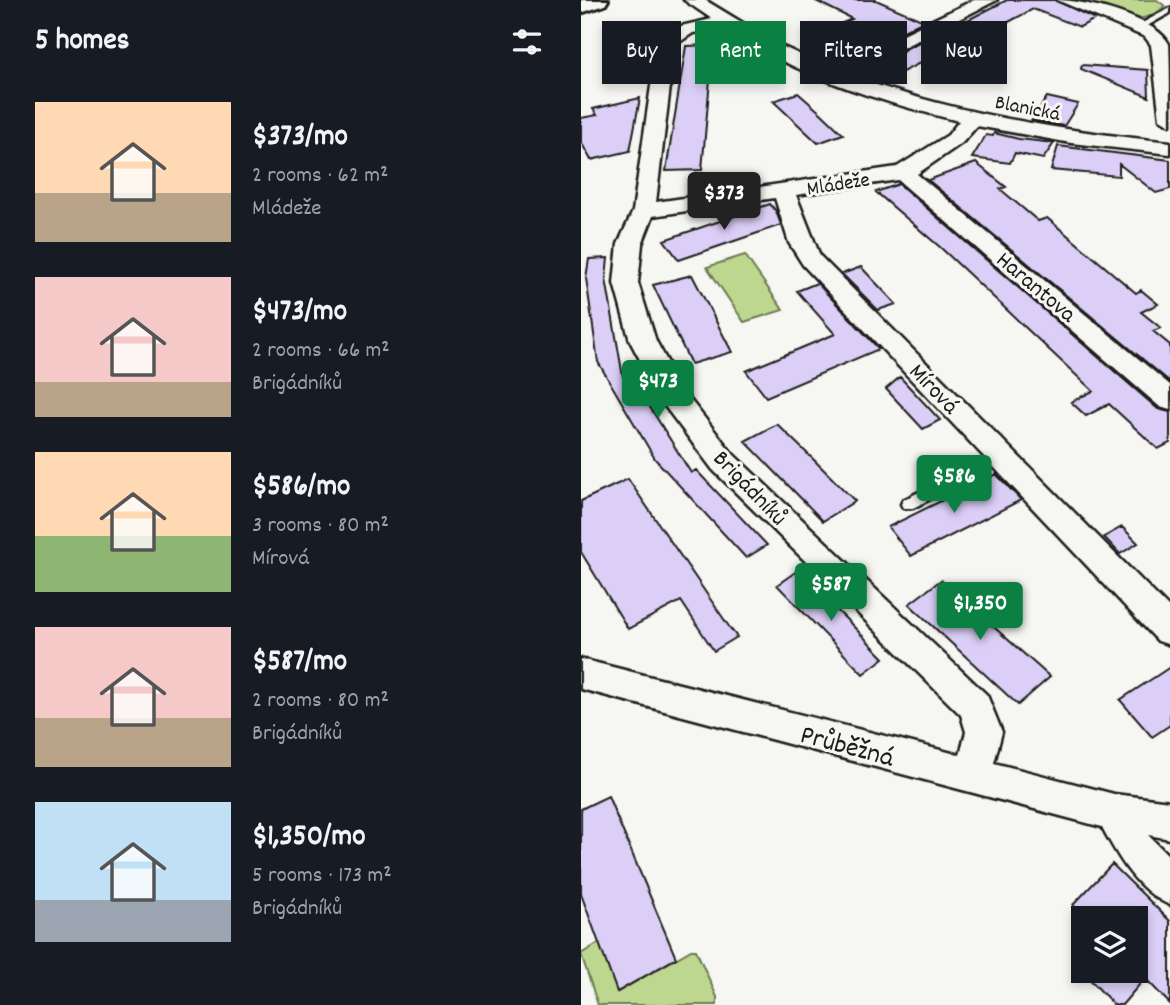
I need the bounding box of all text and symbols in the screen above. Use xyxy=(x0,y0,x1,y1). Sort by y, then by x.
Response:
text: 5 homes xyxy=(35,21,129,64)
chip: Buy xyxy=(602,21,681,84)
chip: Rent xyxy=(695,21,786,84)
chip: Filters xyxy=(800,21,907,84)
chip: New xyxy=(921,21,1007,84)
icon: filters xyxy=(508,23,546,61)
street label: Blanická xyxy=(992,89,1063,131)
text: $373/mo xyxy=(252,117,348,160)
icon: home xyxy=(91,130,175,214)
text: 2 rooms · 62 m² xyxy=(252,160,388,193)
street label: Mládeže xyxy=(805,166,872,206)
pin: $373 xyxy=(683,173,765,232)
text: $373 xyxy=(704,178,744,211)
text: Mládeže xyxy=(252,193,321,226)
street label: Harantova xyxy=(988,245,1083,333)
text: $473/mo xyxy=(252,292,347,335)
icon: home xyxy=(91,305,175,389)
text: 2 rooms · 66 m² xyxy=(252,335,390,368)
street label: Mírová xyxy=(900,357,966,424)
pin: $473 xyxy=(617,360,699,420)
text: $473 xyxy=(638,366,678,399)
text: Brigádníků xyxy=(252,368,342,401)
street label: Brigádníků xyxy=(704,443,794,535)
pin: $586 xyxy=(913,456,995,515)
text: $586 xyxy=(933,461,975,494)
text: $586/mo xyxy=(252,467,350,510)
icon: home xyxy=(91,480,175,564)
text: 3 rooms · 80 m² xyxy=(252,510,389,543)
text: Mírová xyxy=(252,543,310,576)
pin: $587 xyxy=(790,564,872,623)
text: $587 xyxy=(811,569,851,602)
pin: $1,350 xyxy=(923,582,1037,642)
text: $1,350 xyxy=(953,588,1007,621)
text: $587/mo xyxy=(252,642,347,685)
icon: home xyxy=(91,655,175,739)
text: 2 rooms · 80 m² xyxy=(252,685,389,718)
street label: Průběžná xyxy=(795,717,898,781)
text: Brigádníků xyxy=(252,718,342,751)
text: $1,350/mo xyxy=(252,817,366,860)
icon: home xyxy=(91,830,175,914)
text: 5 rooms · 173 m² xyxy=(252,860,392,893)
text: Brigádníků xyxy=(252,893,342,926)
map controls xyxy=(1071,906,1148,983)
button: layers xyxy=(1071,906,1148,983)

